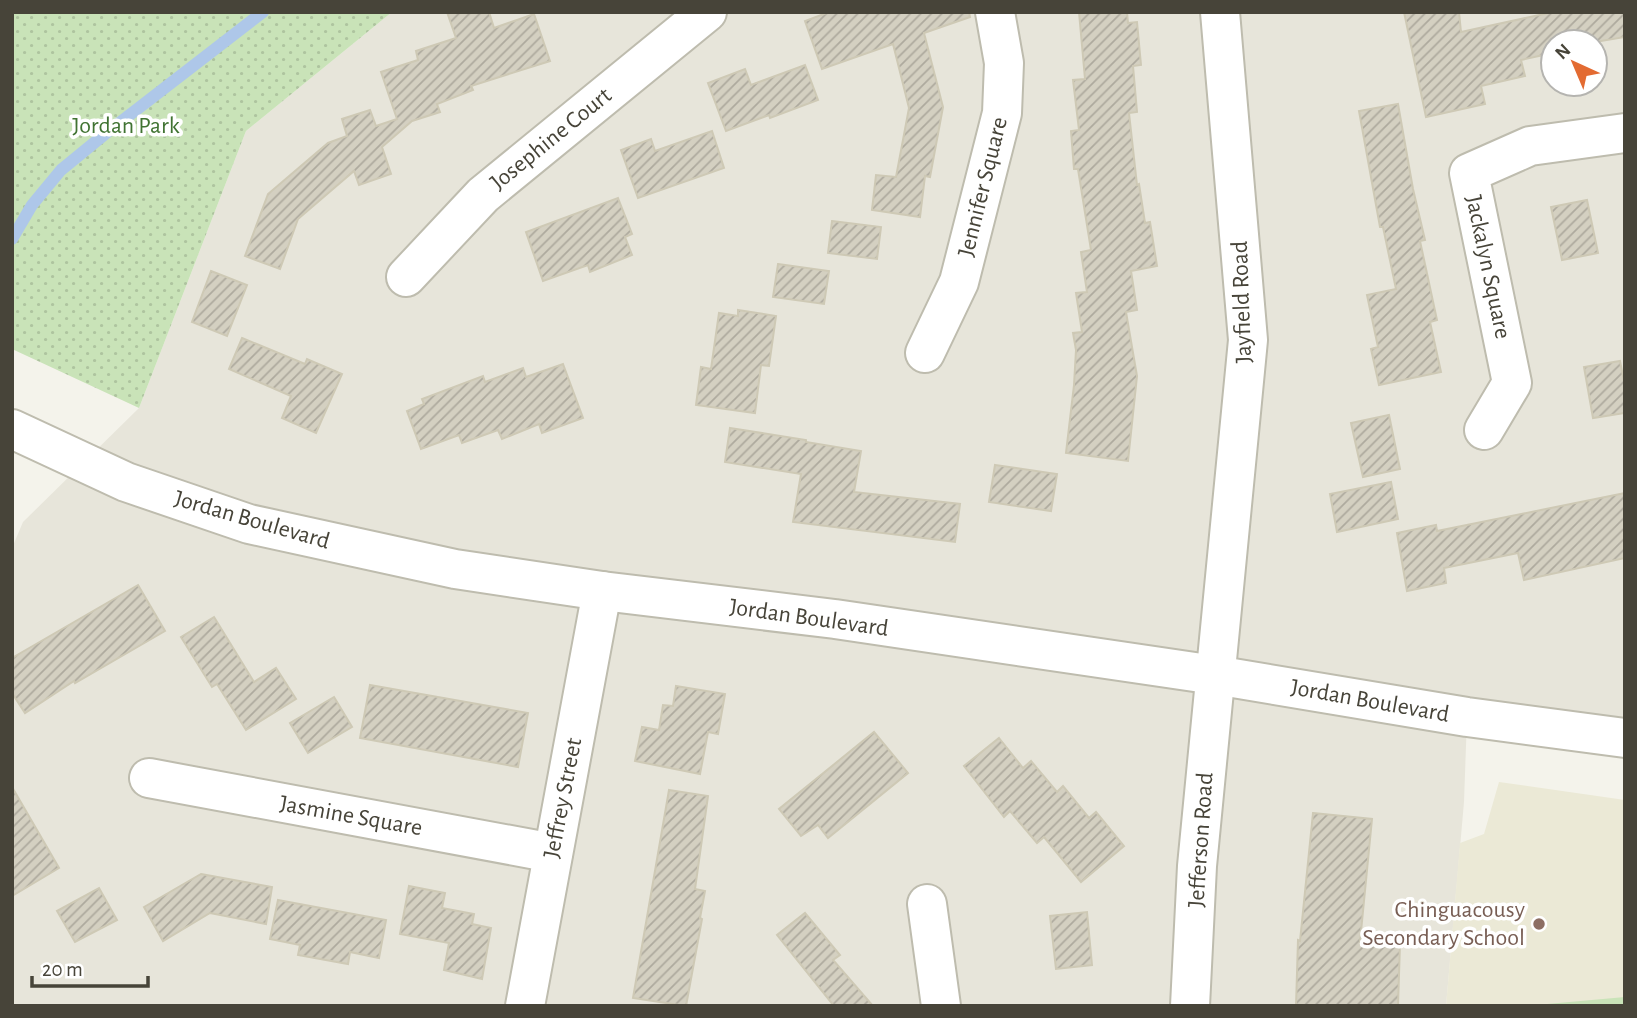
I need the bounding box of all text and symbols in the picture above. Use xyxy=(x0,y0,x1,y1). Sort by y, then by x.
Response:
north arrow xyxy=(1539,28,1609,98)
text: N xyxy=(1552,40,1575,63)
street label: Josephine Court xyxy=(486,83,616,195)
park label: Jordan Park xyxy=(72,114,180,138)
street label: Jennifer Square xyxy=(954,115,1012,259)
street label: Jackalyn Square xyxy=(1461,193,1515,341)
street label: Jayfield Road xyxy=(1228,240,1256,364)
street label: Jordan Boulevard xyxy=(172,486,332,554)
street label: Jordan Boulevard xyxy=(728,595,890,641)
street label: Jordan Boulevard xyxy=(1289,675,1451,727)
street label: Jeffrey Street xyxy=(540,735,586,860)
street label: Jefferson Road xyxy=(1184,772,1218,908)
street label: Jasmine Square xyxy=(278,792,424,840)
place label: Chinguacousy Secondary School xyxy=(1362,898,1525,950)
marker: Chinguacousy Secondary School xyxy=(1531,916,1547,932)
scale bar xyxy=(32,944,147,988)
text: 20 m xyxy=(42,959,83,980)

